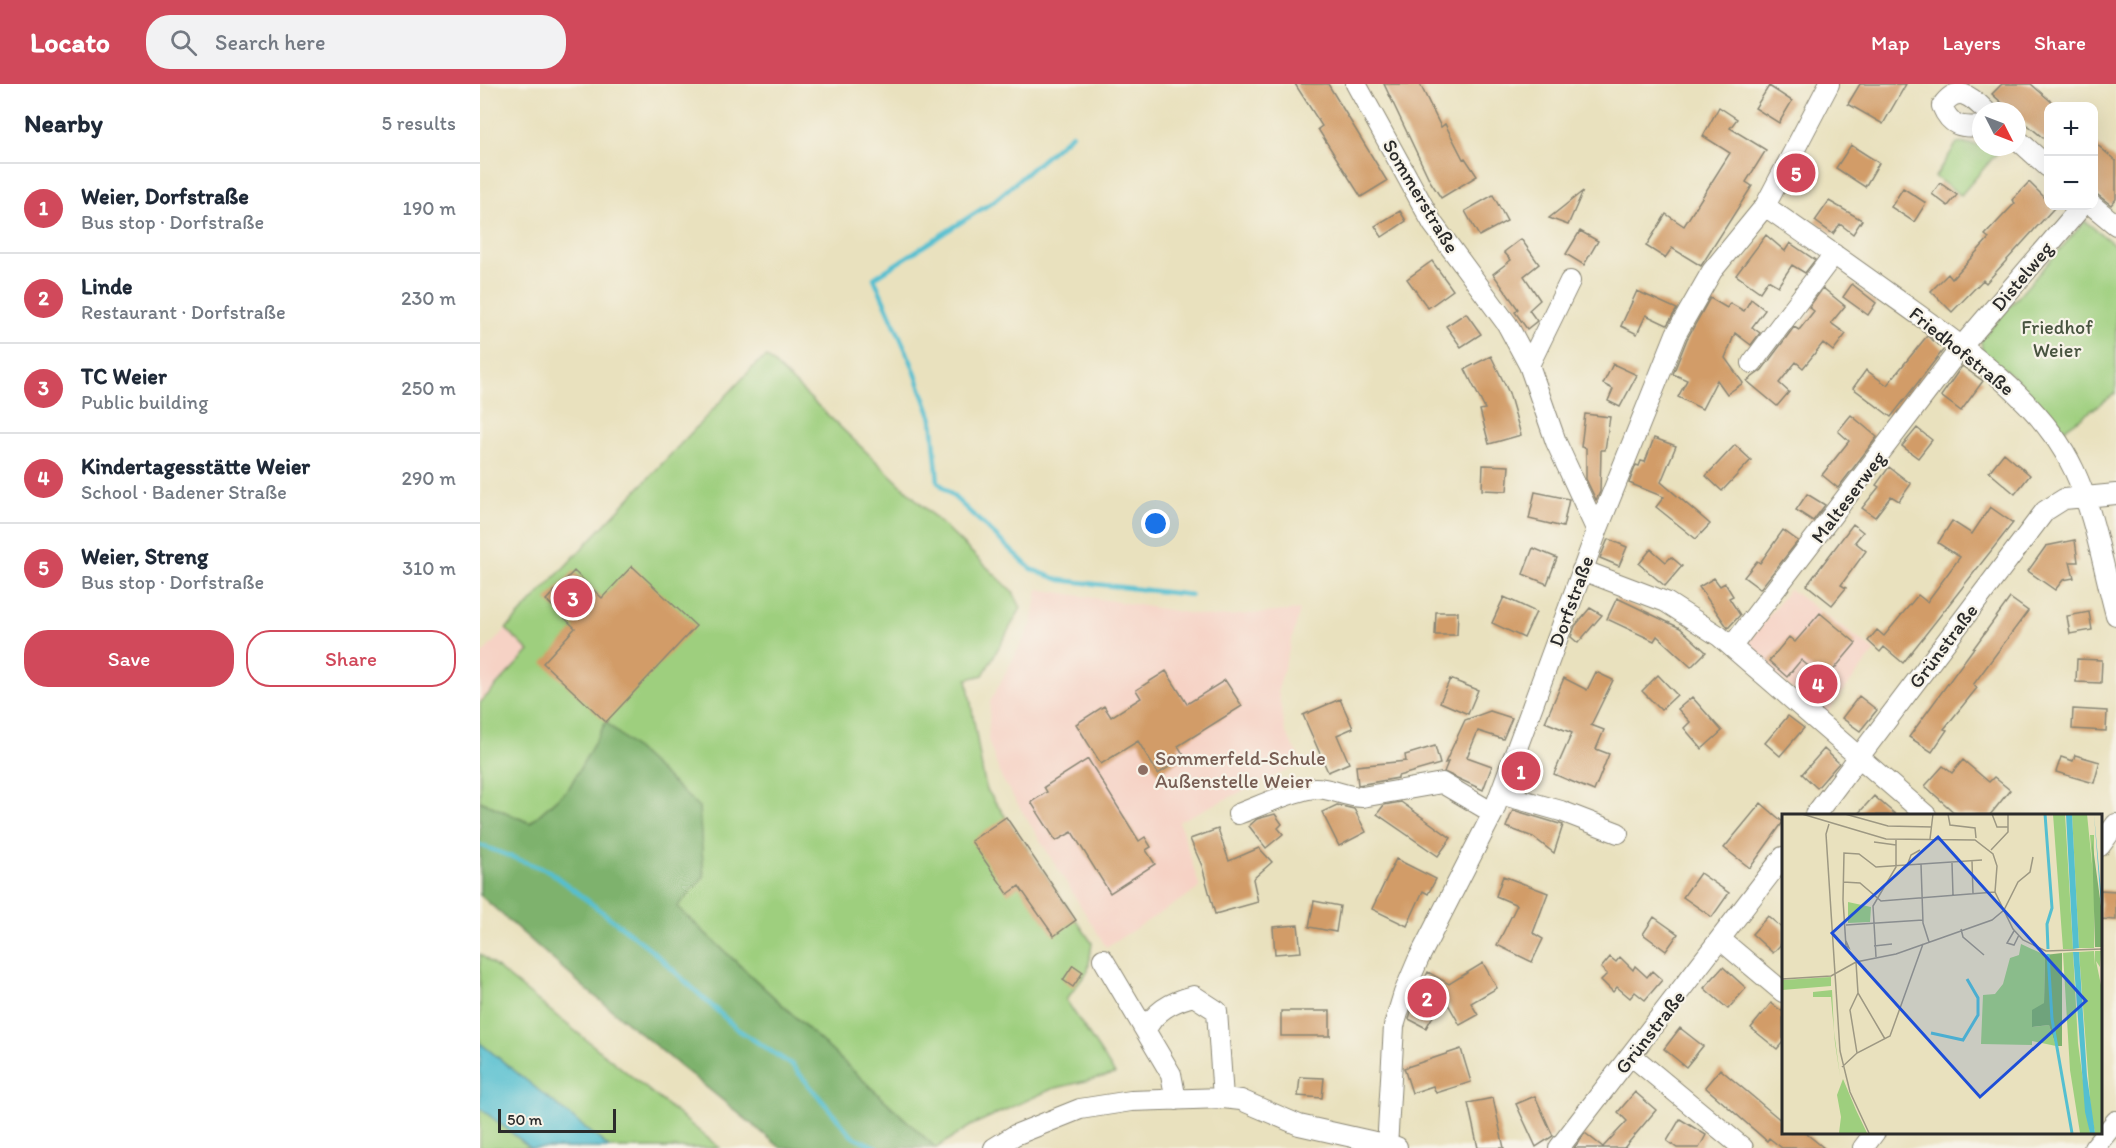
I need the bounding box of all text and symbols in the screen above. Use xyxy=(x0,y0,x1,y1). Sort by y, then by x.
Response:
search box xyxy=(146,15,566,69)
text: Locato xyxy=(30,25,110,59)
icon: search xyxy=(167,26,200,59)
text: Search here xyxy=(215,29,325,56)
text: Map xyxy=(1871,30,1910,55)
text: Layers xyxy=(1943,30,2001,55)
text: Share xyxy=(2034,30,2086,55)
north arrow xyxy=(1972,102,2026,156)
map controls xyxy=(2044,102,2098,210)
button: + xyxy=(2044,102,2098,156)
text: Nearby xyxy=(24,107,103,139)
text: 5 results xyxy=(382,111,456,135)
street label: Sommerstraße xyxy=(1378,135,1464,257)
pin: 5 xyxy=(1776,150,1816,196)
button: − xyxy=(2044,156,2098,210)
text: Weier, Dorfstraße xyxy=(81,183,249,210)
text: 1 xyxy=(39,196,48,220)
text: 190 m xyxy=(403,196,456,220)
text: Bus stop · Dorfstraße xyxy=(81,210,264,234)
street label: Distelweg xyxy=(1986,236,2059,316)
text: Linde xyxy=(81,273,132,300)
text: 2 xyxy=(38,286,49,310)
text: 230 m xyxy=(401,286,456,310)
text: Restaurant · Dorfstraße xyxy=(81,300,286,324)
street label: Friedhofstraße xyxy=(1905,301,2019,401)
park label: Friedhof Weier xyxy=(2021,315,2093,362)
text: TC Weier xyxy=(81,363,167,390)
text: 3 xyxy=(38,376,49,400)
text: 250 m xyxy=(401,376,456,400)
text: Public building xyxy=(81,390,208,414)
street label: Malteserweg xyxy=(1806,446,1891,548)
text: Kindertagesstätte Weier xyxy=(81,453,310,480)
text: 4 xyxy=(37,466,50,490)
text: 290 m xyxy=(401,466,456,490)
text: School · Badener Straße xyxy=(81,480,287,504)
your location xyxy=(1141,509,1170,538)
text: Weier, Streng xyxy=(81,543,208,570)
street label: Dorfstraße xyxy=(1544,552,1598,650)
text: 5 xyxy=(38,556,49,580)
text: 310 m xyxy=(402,556,456,580)
text: Bus stop · Dorfstraße xyxy=(81,570,264,594)
pin: 3 xyxy=(554,576,592,620)
street label: Grünstraße xyxy=(1903,599,1983,693)
button: Save xyxy=(24,630,234,687)
button: Share xyxy=(246,630,456,687)
pin: 4 xyxy=(1798,662,1838,706)
place label: Sommerfeld-Schule Außenstelle Weier xyxy=(1155,746,1326,793)
pin: 1 xyxy=(1502,748,1540,794)
marker: Sommerfeld-Schule Außenstelle Weier xyxy=(1136,763,1150,777)
inset map xyxy=(1782,814,2101,1133)
pin: 2 xyxy=(1408,976,1446,1020)
street label: Grünstraße xyxy=(1610,985,1690,1079)
scale bar xyxy=(498,1106,616,1134)
text: 50 m xyxy=(507,1110,542,1129)

